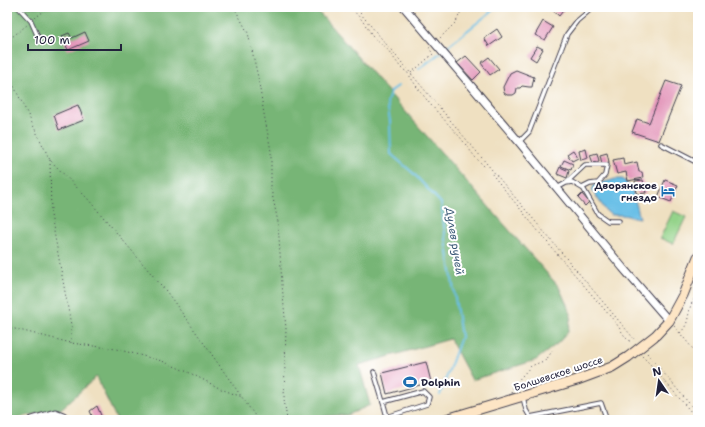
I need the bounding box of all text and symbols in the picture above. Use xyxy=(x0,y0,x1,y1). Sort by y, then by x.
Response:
scale bar xyxy=(28,26,121,52)
text: 100 m xyxy=(34,32,70,48)
place label: Дворянское гнездо xyxy=(594,179,657,204)
hotel icon: Дворянское гнездо xyxy=(660,183,676,199)
water label: Дулев ручей xyxy=(442,205,467,276)
street label: Болшевское шоссе xyxy=(512,353,605,394)
north arrow xyxy=(639,361,679,401)
text: N xyxy=(651,363,663,380)
sports icon: Dolphin xyxy=(402,374,418,390)
place label: Dolphin xyxy=(421,376,461,389)

